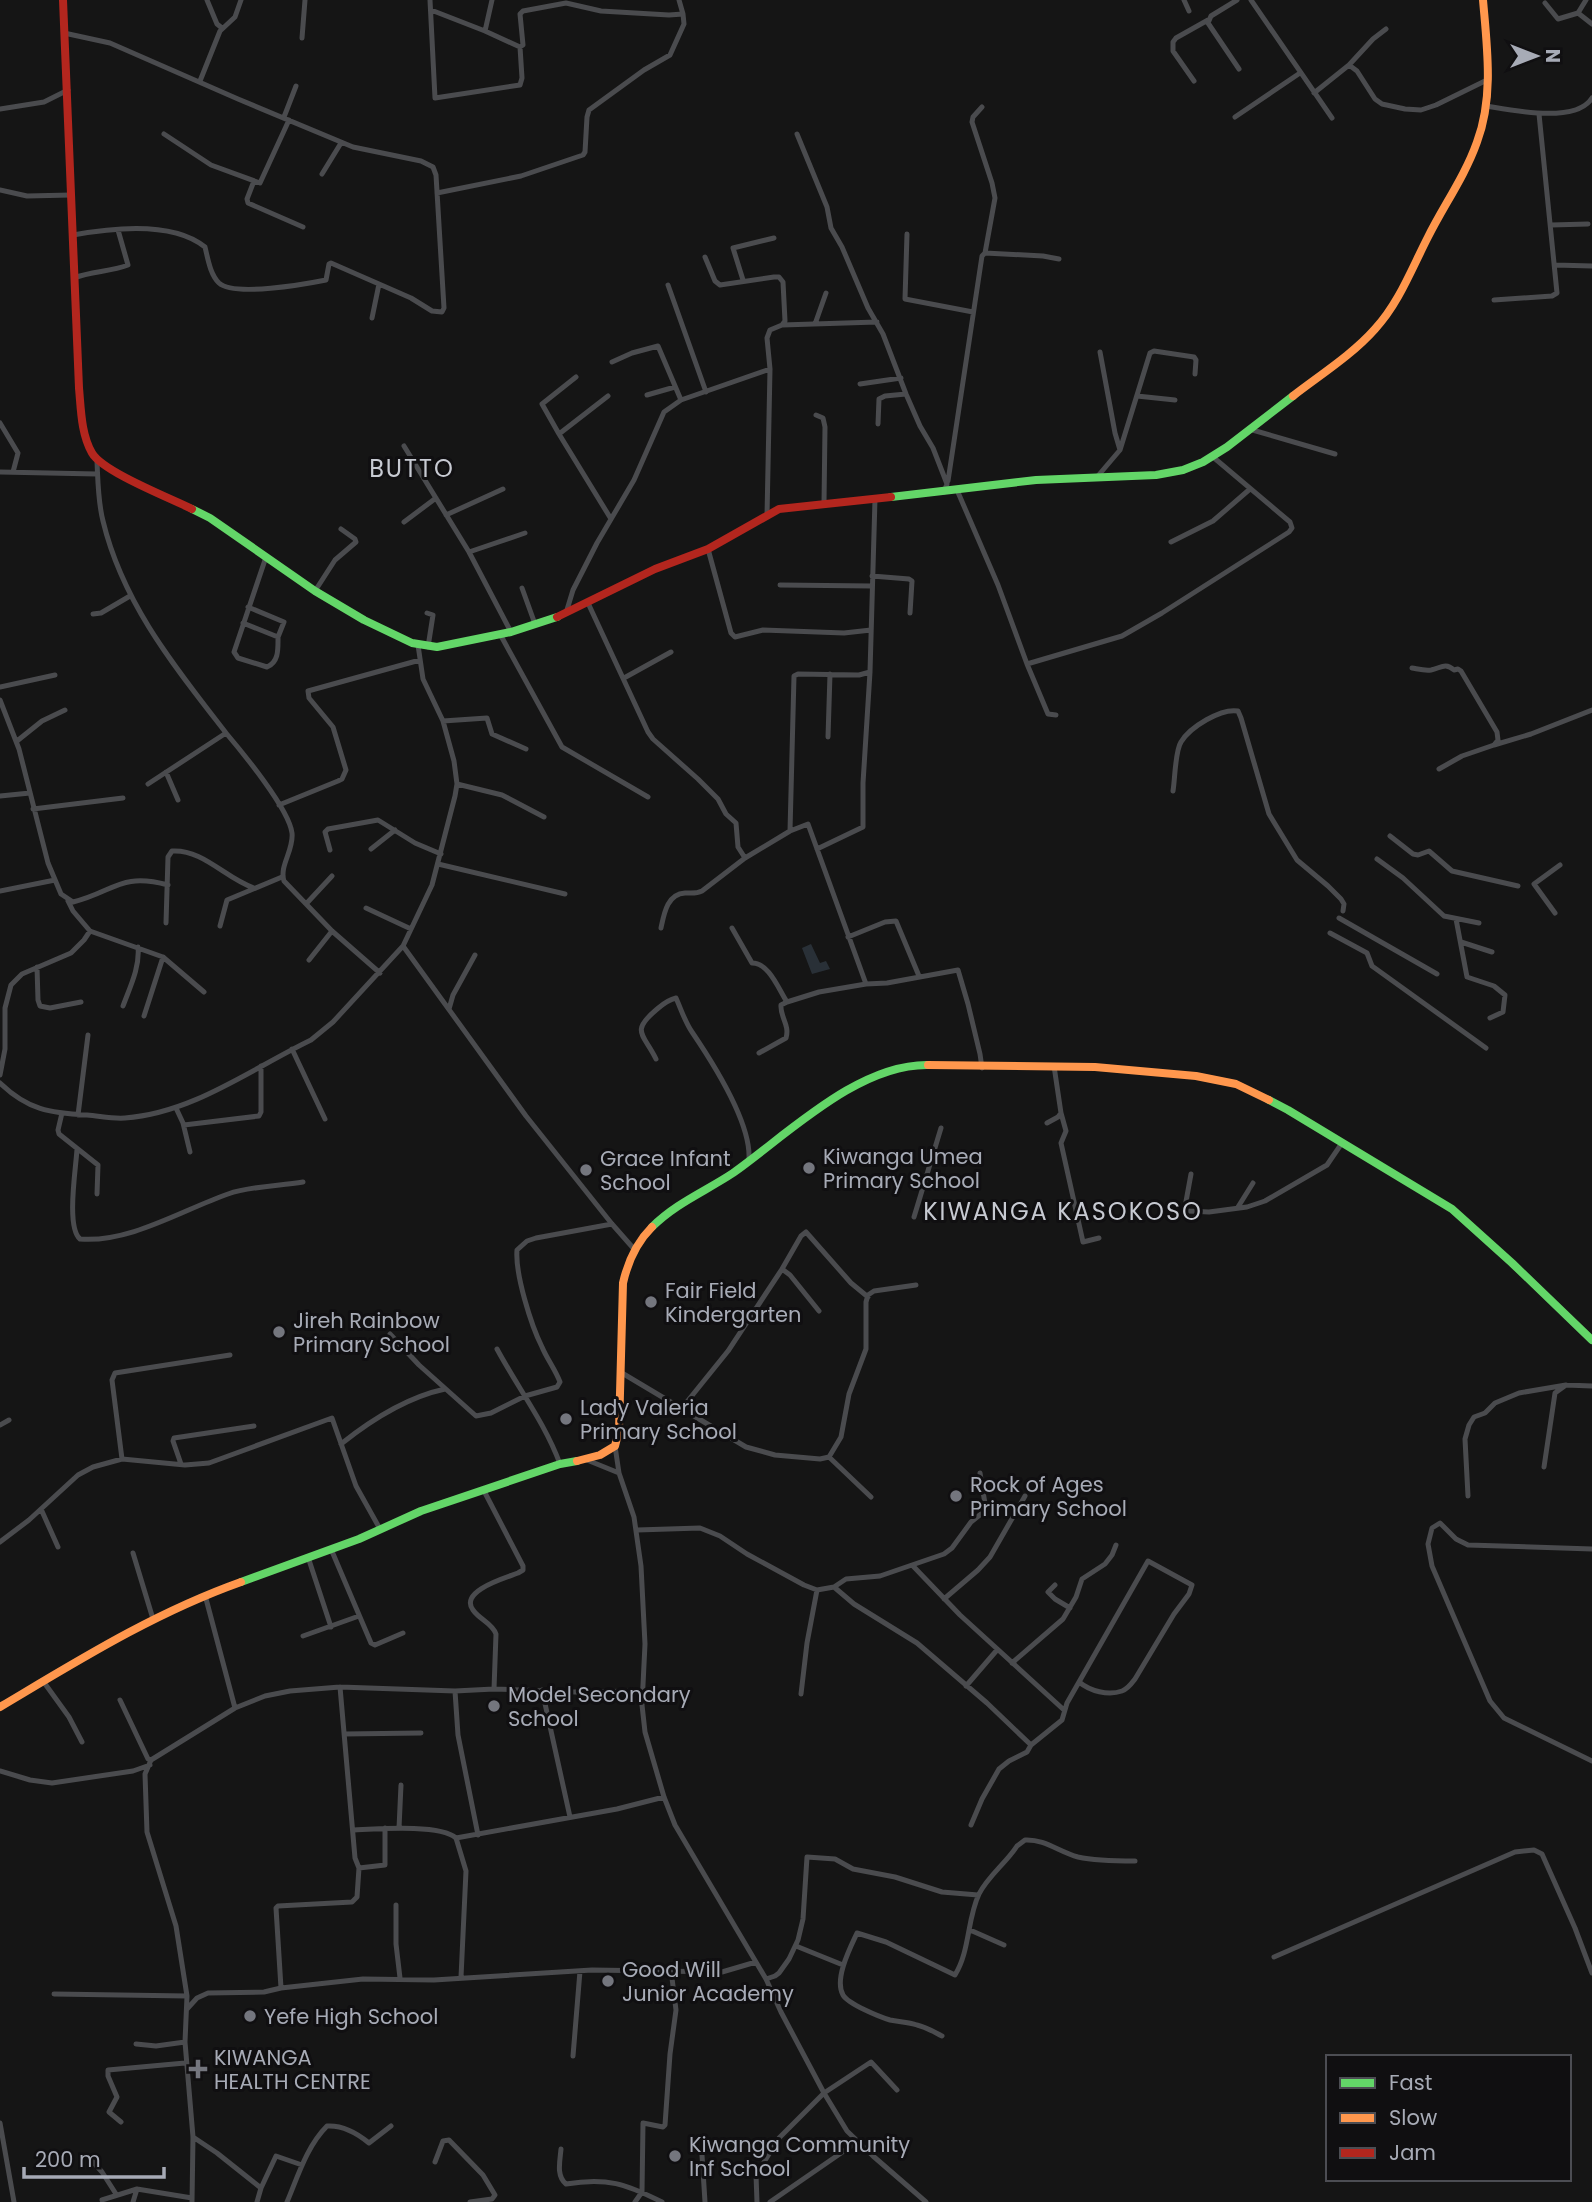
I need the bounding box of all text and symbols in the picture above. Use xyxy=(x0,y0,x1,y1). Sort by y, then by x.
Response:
north arrow xyxy=(1501,21,1571,91)
text: N xyxy=(1539,49,1566,63)
district label: BUTTO xyxy=(369,452,455,485)
place label: Kiwanga Umea Primary School xyxy=(823,1142,983,1195)
place label: Grace Infant School xyxy=(600,1144,731,1197)
marker: Kiwanga Umea Primary School xyxy=(801,1160,817,1176)
marker: Grace Infant School xyxy=(578,1162,594,1178)
district label: KIWANGA KASOKOSO xyxy=(923,1195,1203,1228)
place label: Fair Field Kindergarten xyxy=(665,1276,802,1329)
marker: Fair Field Kindergarten xyxy=(643,1294,659,1310)
place label: Jireh Rainbow Primary School xyxy=(293,1306,450,1359)
marker: Jireh Rainbow Primary School xyxy=(271,1324,287,1340)
place label: Lady Valeria Primary School xyxy=(580,1393,737,1446)
marker: Lady Valeria Primary School xyxy=(558,1411,574,1427)
place label: Rock of Ages Primary School xyxy=(970,1470,1127,1523)
marker: Rock of Ages Primary School xyxy=(948,1488,964,1504)
place label: Model Secondary School xyxy=(508,1680,691,1733)
marker: Model Secondary School xyxy=(486,1698,502,1714)
place label: Good Will Junior Academy xyxy=(622,1955,794,2008)
marker: Good Will Junior Academy xyxy=(600,1973,616,1989)
place label: Yefe High School xyxy=(264,2002,438,2031)
marker: Yefe High School xyxy=(242,2008,258,2024)
place label: KIWANGA HEALTH CENTRE xyxy=(214,2043,371,2096)
legend xyxy=(1326,2055,1571,2181)
marker: KIWANGA HEALTH CENTRE xyxy=(188,2059,208,2079)
text: Fast xyxy=(1389,2068,1432,2097)
text: Slow xyxy=(1389,2103,1437,2132)
place label: Kiwanga Community Inf School xyxy=(689,2130,910,2183)
scale bar xyxy=(24,2136,164,2180)
text: Jam xyxy=(1389,2138,1436,2167)
text: 200 m xyxy=(35,2145,101,2174)
marker: Kiwanga Community Inf School xyxy=(667,2148,683,2164)

